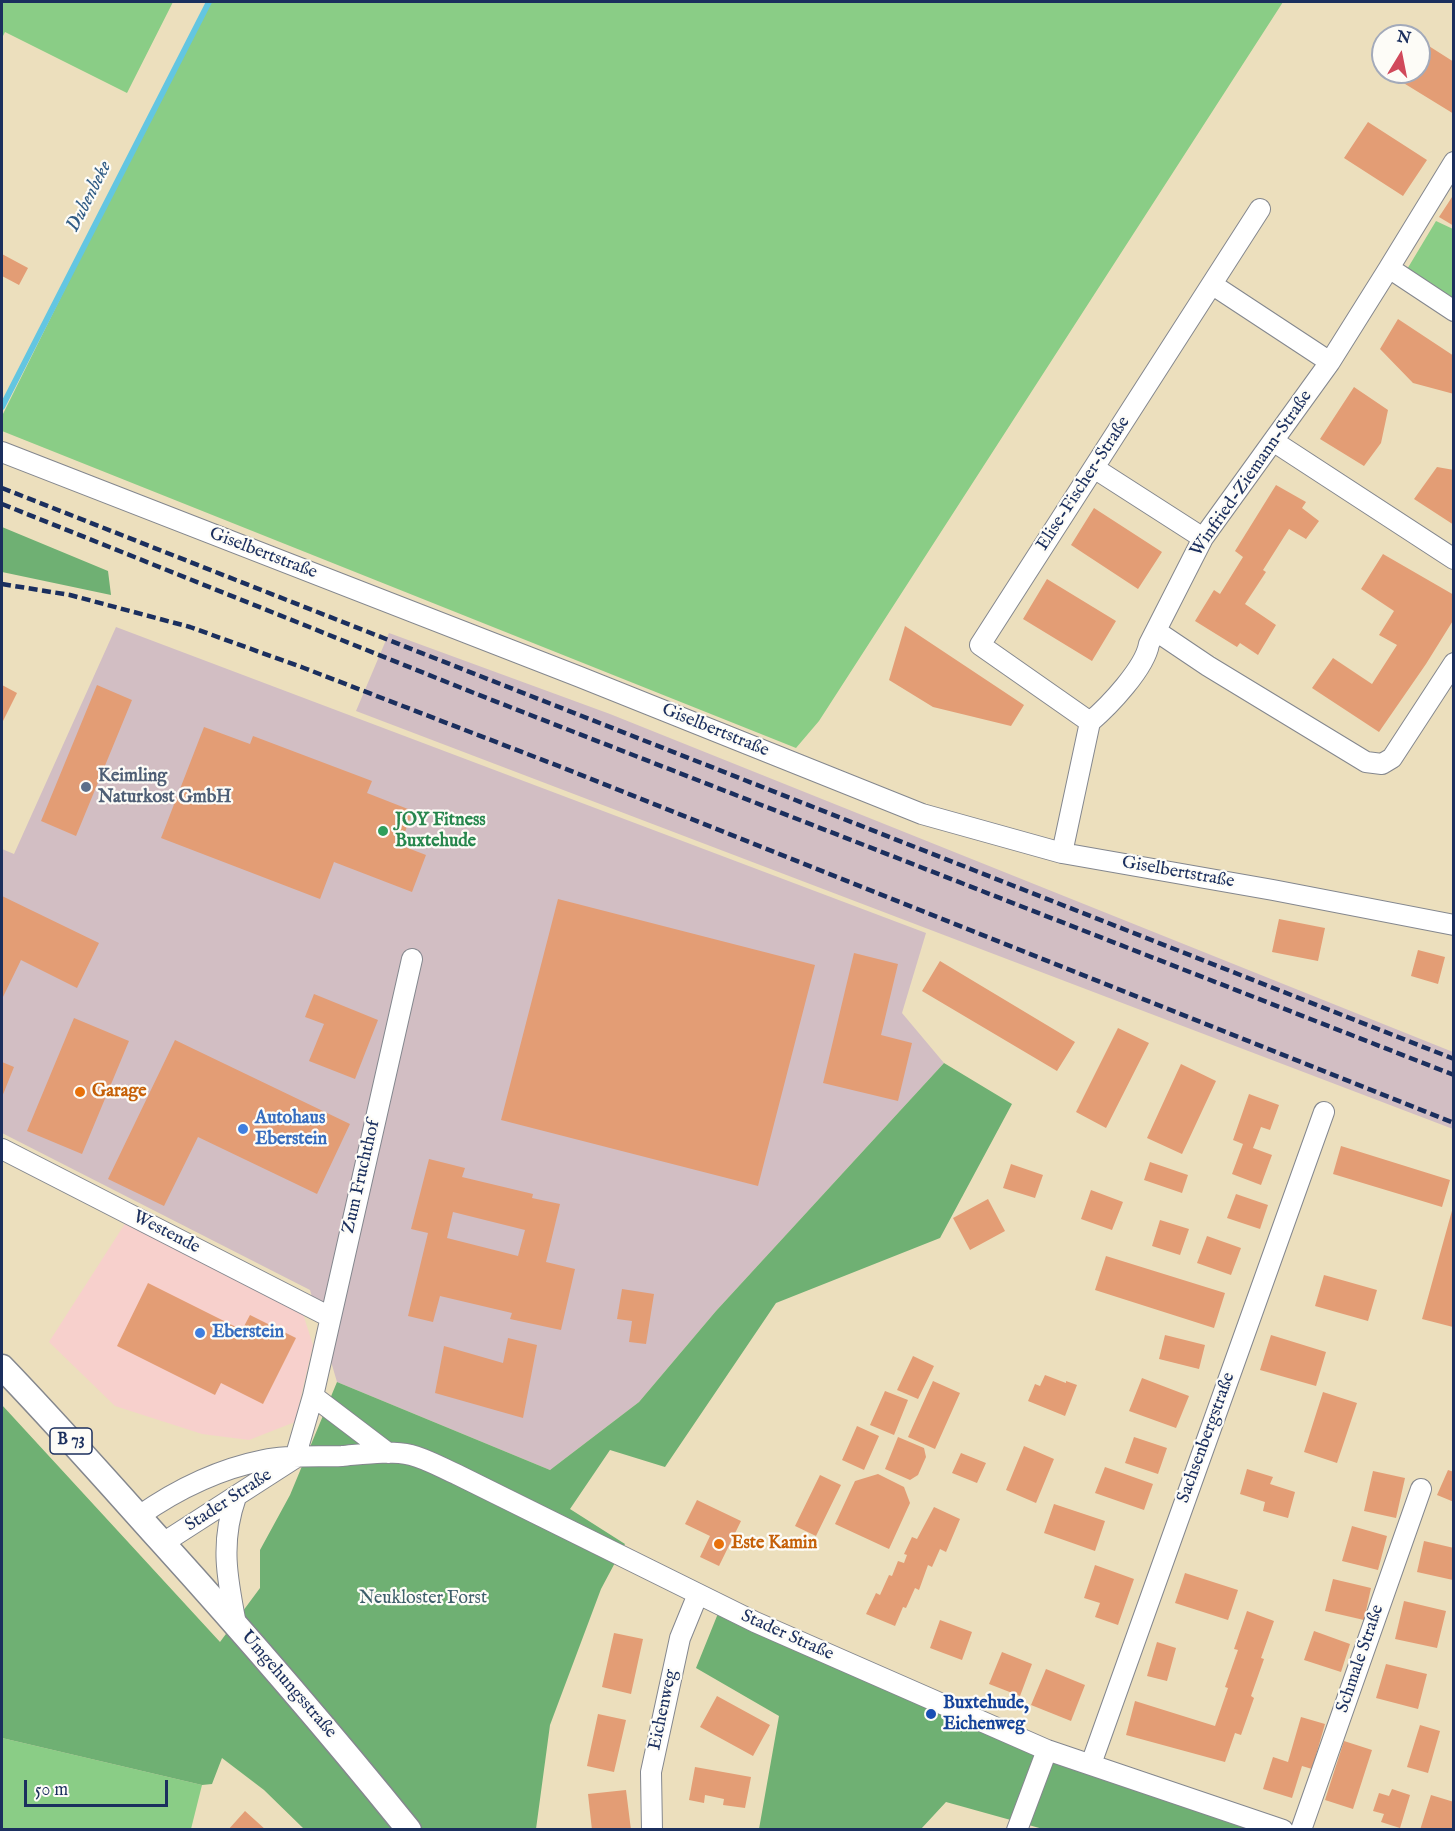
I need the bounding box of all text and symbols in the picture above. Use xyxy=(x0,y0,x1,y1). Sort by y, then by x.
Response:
north arrow xyxy=(1371,24,1431,84)
text: N xyxy=(1395,27,1412,49)
water label: Dubenbeke xyxy=(62,158,118,236)
street label: Winfried-Ziemann-Straße xyxy=(1186,387,1318,561)
street label: Elise-Fischer-Straße xyxy=(1033,413,1135,555)
street label: Giselbertstraße xyxy=(206,524,320,584)
street label: Giselbertstraße xyxy=(658,700,772,762)
place label: Keimling Naturkost GmbH xyxy=(98,766,231,808)
marker: Keimling Naturkost GmbH xyxy=(79,780,93,794)
place label: JOY Fitness Buxtehude xyxy=(395,810,486,852)
marker: JOY Fitness Buxtehude xyxy=(376,824,390,838)
street label: Giselbertstraße xyxy=(1120,852,1236,894)
place label: Garage xyxy=(92,1081,147,1103)
marker: Garage xyxy=(73,1085,87,1099)
place label: Autohaus Eberstein xyxy=(255,1108,327,1150)
street label: Zum Fruchthof xyxy=(338,1118,386,1236)
marker: Autohaus Eberstein xyxy=(236,1122,250,1136)
street label: Westende xyxy=(129,1207,203,1259)
place label: Eberstein xyxy=(212,1322,284,1344)
marker: Eberstein xyxy=(193,1326,207,1340)
street label: Sachsenbergstraße xyxy=(1173,1370,1241,1506)
road number: B 73 xyxy=(50,1428,92,1454)
street label: Stader Straße xyxy=(182,1465,276,1537)
place label: Este Kamin xyxy=(731,1533,817,1555)
marker: Este Kamin xyxy=(712,1537,726,1551)
park label: Neukloster Forst xyxy=(359,1588,487,1610)
street label: Schmale Straße xyxy=(1332,1602,1390,1716)
street label: Stader Straße xyxy=(737,1606,837,1666)
street label: Umgehungsstraße xyxy=(235,1627,341,1743)
street label: Eichenweg xyxy=(645,1668,683,1752)
place label: Buxtehude, Eichenweg xyxy=(943,1693,1029,1736)
marker: Buxtehude, Eichenweg xyxy=(924,1707,938,1721)
scale bar xyxy=(27,1768,171,1806)
text: 50 m xyxy=(35,1779,68,1802)

